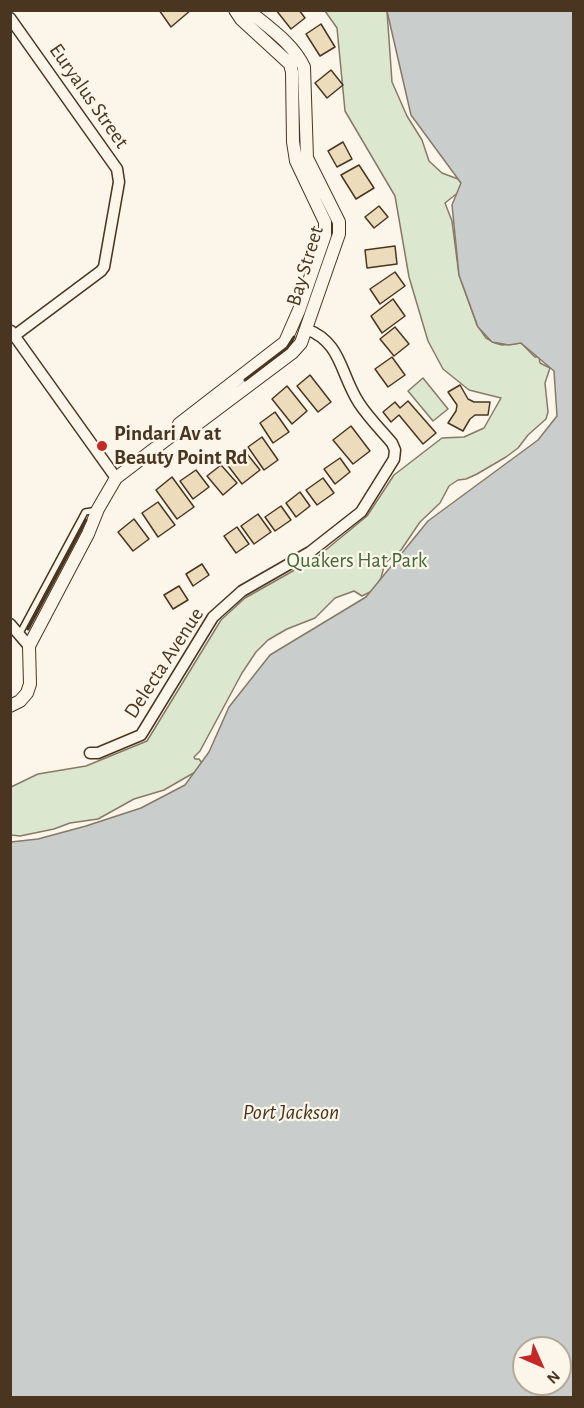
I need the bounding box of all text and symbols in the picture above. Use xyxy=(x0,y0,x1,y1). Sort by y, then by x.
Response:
street label: Euryalus Street xyxy=(44,39,134,153)
street label: Bay Street xyxy=(281,223,329,309)
place label: Pindari Av at Beauty Point Rd xyxy=(114,421,248,471)
marker: Pindari Av at Beauty Point Rd xyxy=(95,439,109,453)
park label: Quakers Hat Park xyxy=(287,548,427,574)
street label: Delecta Avenue xyxy=(119,603,209,723)
water label: Port Jackson xyxy=(243,1099,339,1125)
north arrow xyxy=(512,1336,572,1396)
text: N xyxy=(544,1368,563,1387)

